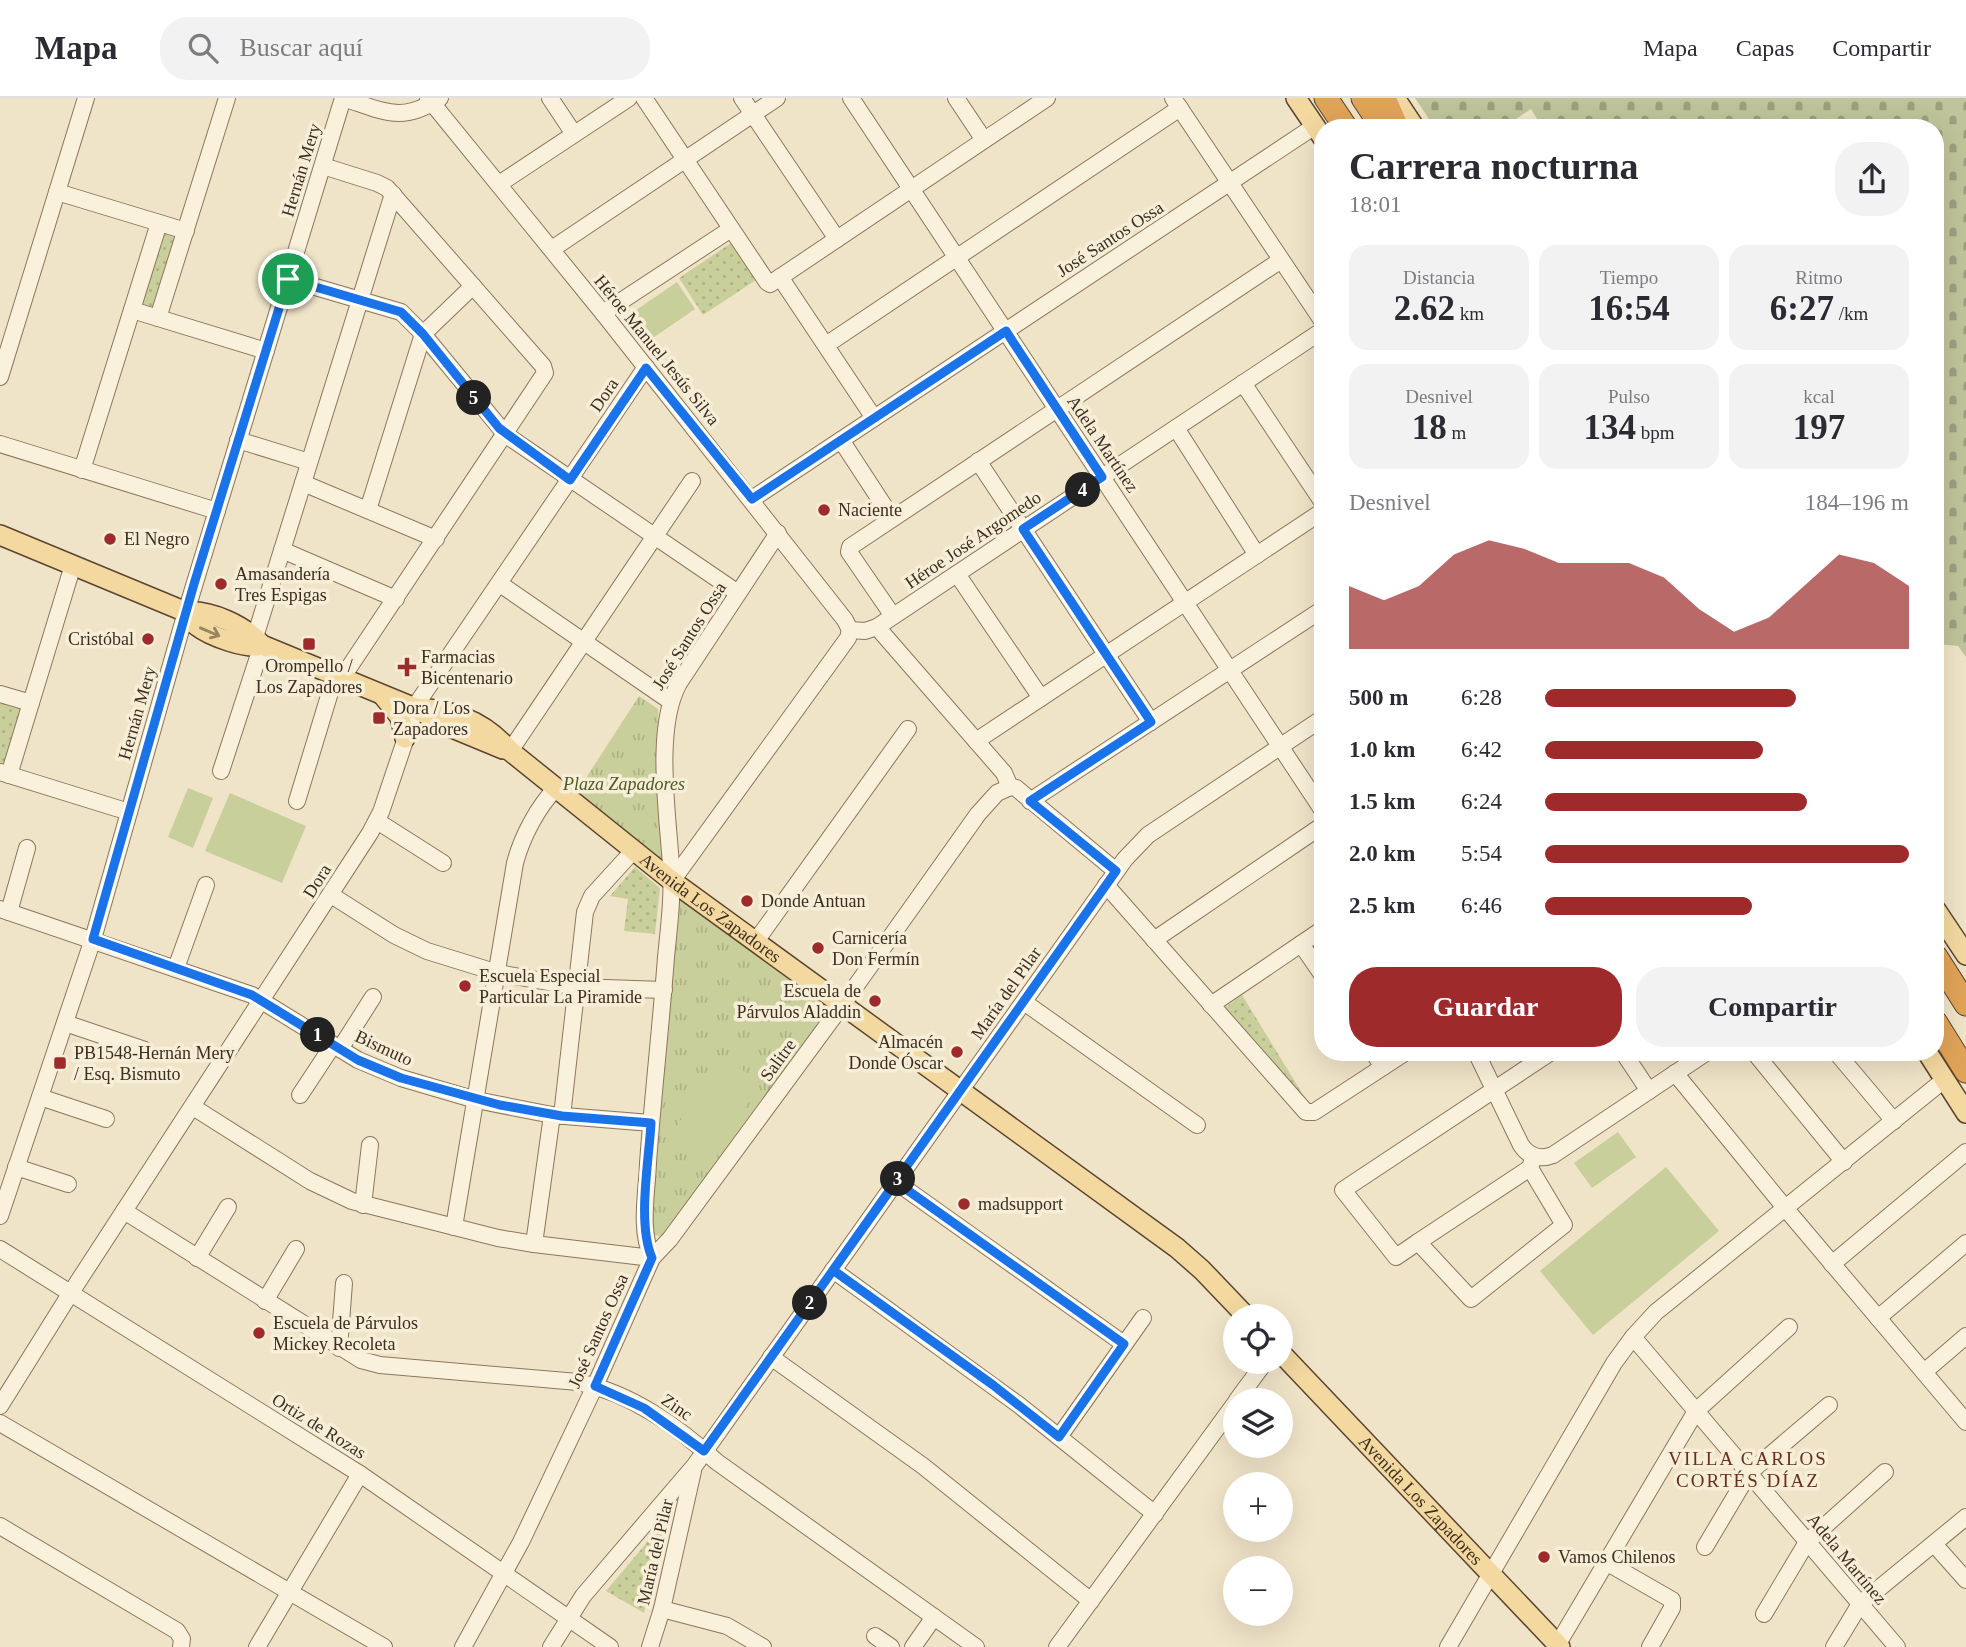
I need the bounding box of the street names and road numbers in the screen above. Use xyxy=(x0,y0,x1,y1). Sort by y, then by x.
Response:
street label: Hernán Mery xyxy=(277,121,325,219)
street label: José Santos Ossa xyxy=(1053,197,1167,281)
street label: Héroe Manuel Jesús Silva xyxy=(590,271,724,429)
street label: Dora xyxy=(586,374,622,416)
street label: Adela Martínez xyxy=(1063,392,1143,496)
street label: Héroe José Argomedo xyxy=(901,487,1045,593)
street label: José Santos Ossa xyxy=(648,579,730,693)
street label: Hernán Mery xyxy=(114,664,160,762)
street label: Avenida Los Zapadores xyxy=(636,849,785,967)
street label: Dora xyxy=(299,860,335,902)
street label: María del Pilar xyxy=(967,943,1045,1043)
street label: Bismuto xyxy=(352,1026,416,1070)
street label: Salitre xyxy=(756,1035,800,1085)
street label: José Santos Ossa xyxy=(564,1271,632,1391)
street label: Ortiz de Rozas xyxy=(268,1389,370,1463)
street label: Zinc xyxy=(658,1389,696,1425)
street label: Avenida Los Zapadores xyxy=(1355,1431,1487,1569)
street label: María del Pilar xyxy=(633,1497,677,1607)
street label: Adela Martínez xyxy=(1803,1510,1891,1609)

